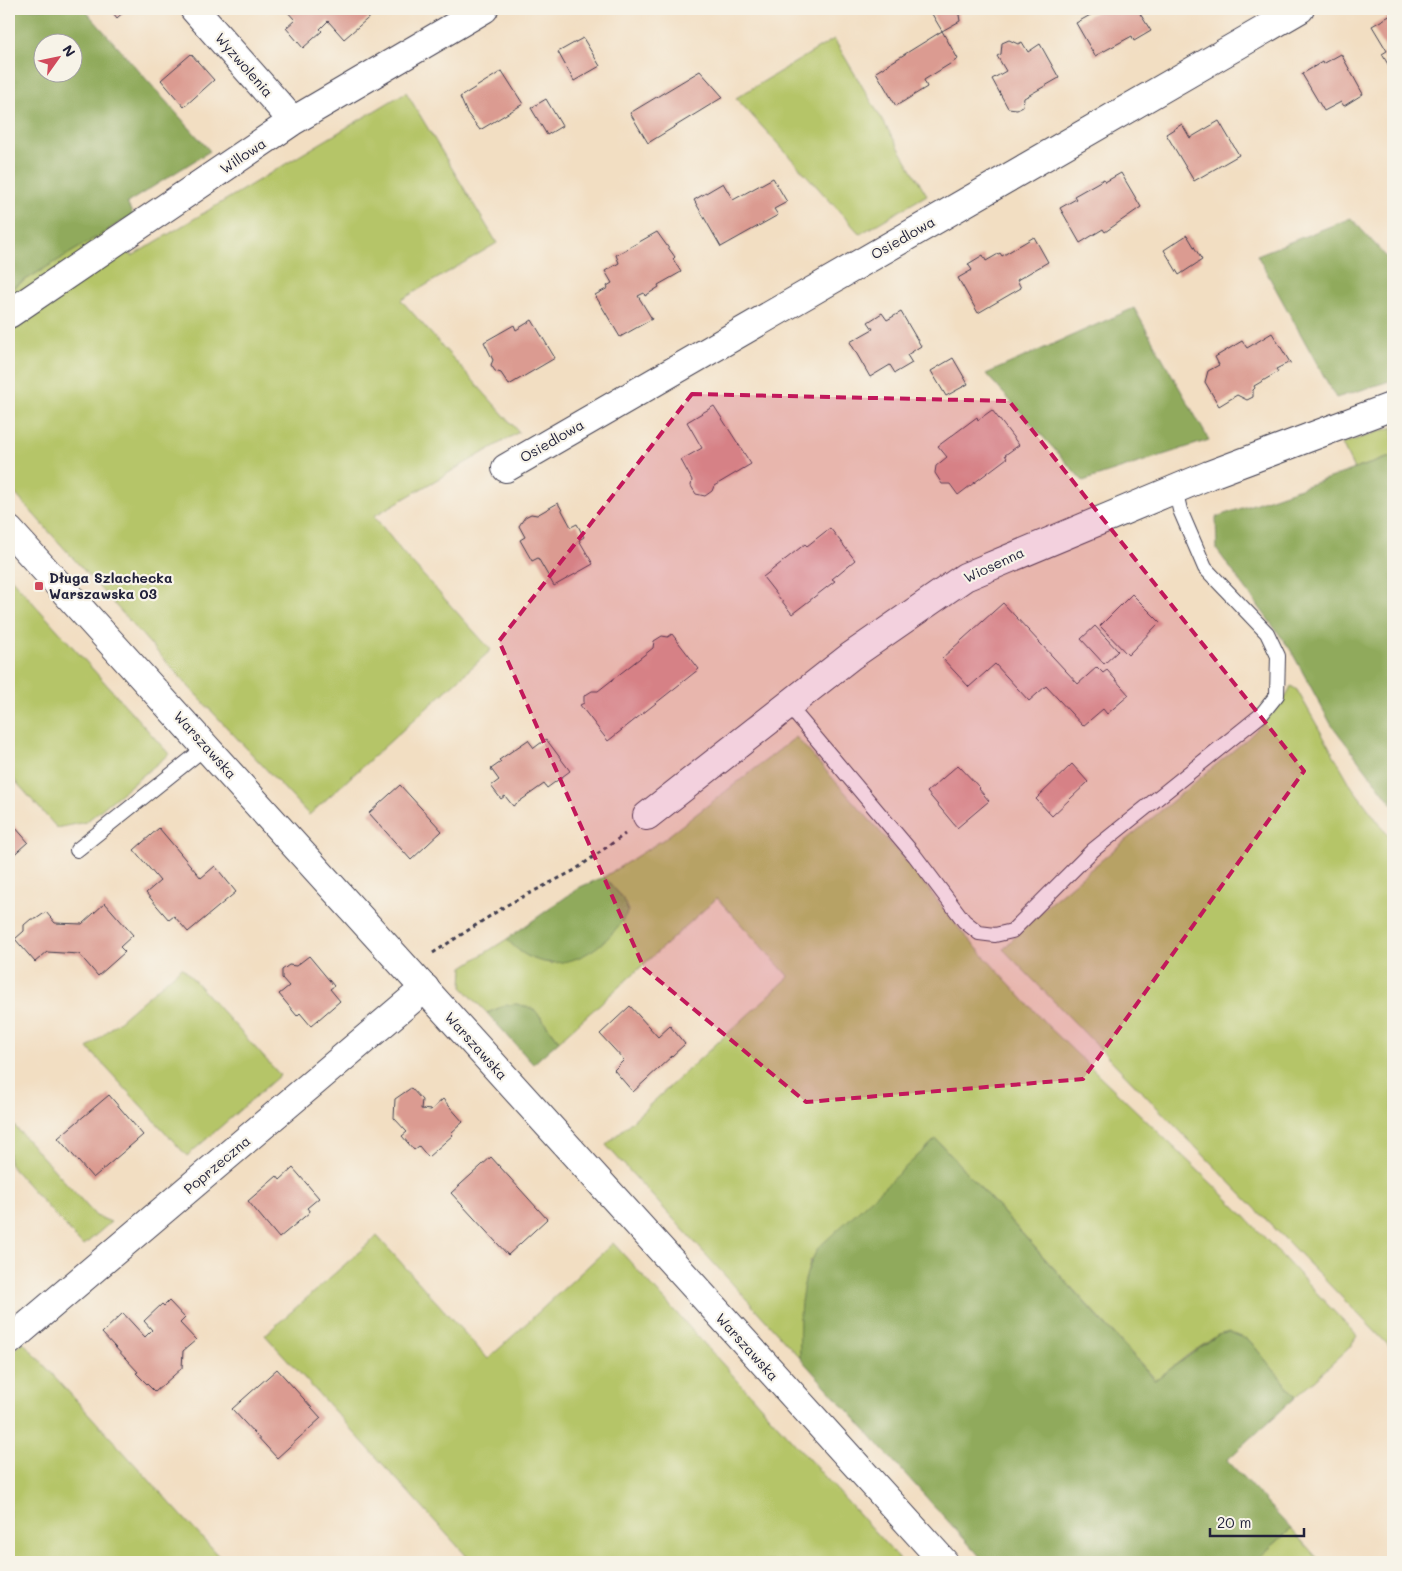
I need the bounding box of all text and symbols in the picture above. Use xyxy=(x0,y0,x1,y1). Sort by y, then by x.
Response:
street label: Wyzwolenia xyxy=(211,28,278,101)
north arrow xyxy=(32,32,82,82)
text: N xyxy=(58,41,80,60)
street label: Willowa xyxy=(216,133,269,178)
street label: Osiedlowa xyxy=(867,212,938,264)
street label: Osiedlowa xyxy=(516,415,587,467)
street label: Wiosenna xyxy=(961,542,1027,587)
place label: Długa Szlachecka Warszawska 03 xyxy=(49,568,173,603)
marker: Długa Szlachecka Warszawska 03 xyxy=(33,580,45,592)
street label: Warszawska xyxy=(170,707,241,783)
street label: Warszawska xyxy=(441,1008,512,1084)
street label: Poprzeczna xyxy=(179,1131,254,1198)
street label: Warszawska xyxy=(712,1309,783,1385)
scale bar xyxy=(1210,1506,1303,1538)
text: 20 m xyxy=(1217,1512,1251,1532)

